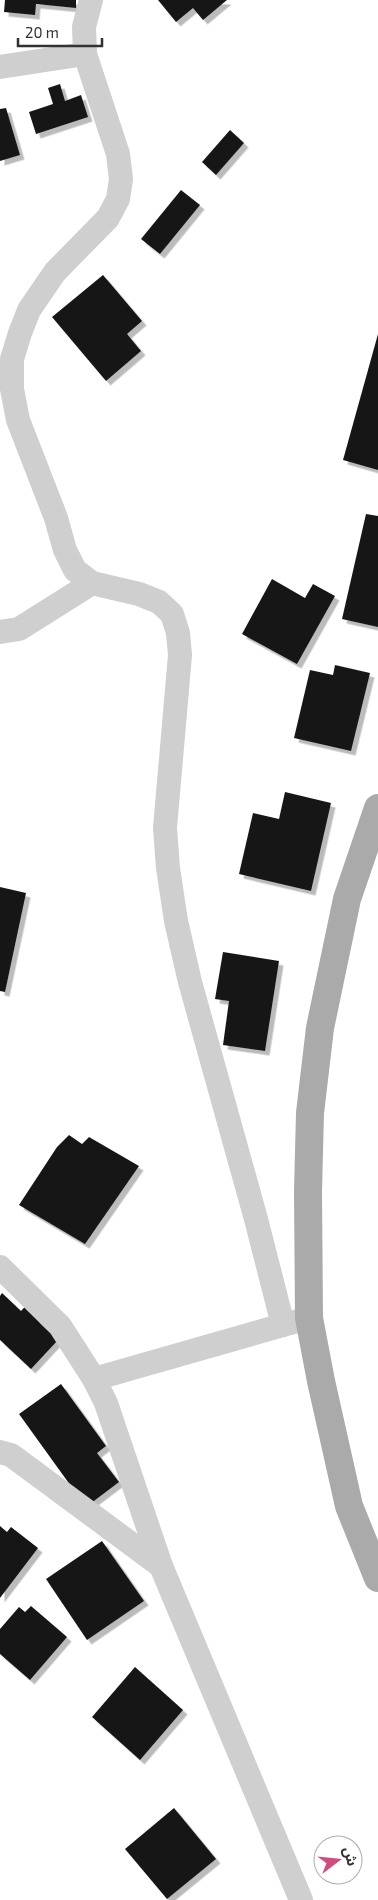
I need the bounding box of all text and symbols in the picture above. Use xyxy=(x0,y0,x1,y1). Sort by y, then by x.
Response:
scale bar xyxy=(18,15,101,47)
text: 20 m xyxy=(25,23,59,41)
north arrow xyxy=(313,1835,363,1885)
text: ش xyxy=(340,1845,362,1868)

